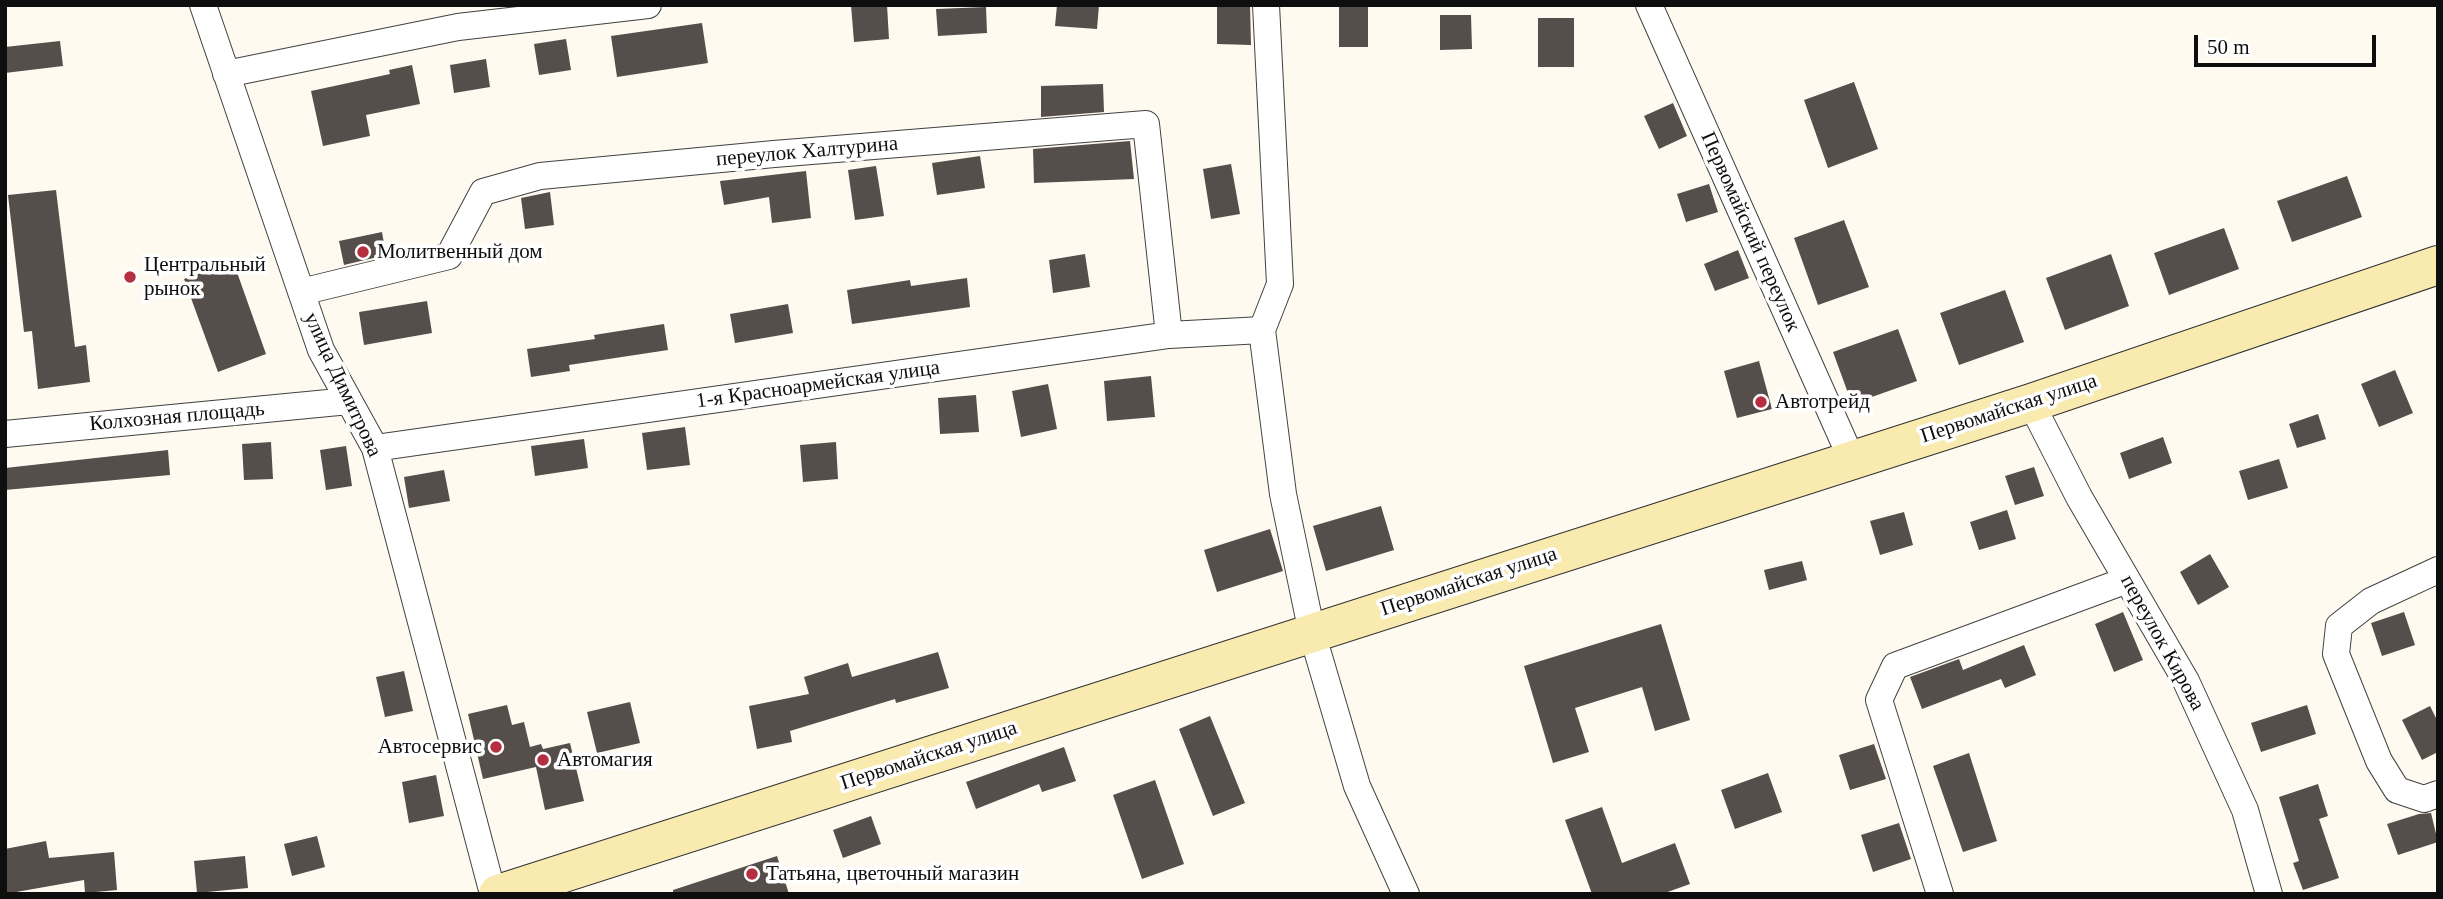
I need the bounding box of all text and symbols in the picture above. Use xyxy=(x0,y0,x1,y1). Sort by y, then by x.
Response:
scale bar xyxy=(2198,21,2380,65)
text: 50 m xyxy=(2207,35,2250,59)
street label: Первомайский переулок xyxy=(1694,128,1806,336)
street label: переулок Халтурина xyxy=(715,131,899,173)
place label: Молитвенный дом xyxy=(377,239,543,265)
marker: Молитвенный дом xyxy=(355,244,371,260)
place label: Центральный рынок xyxy=(144,252,266,302)
marker: Центральный рынок xyxy=(122,269,138,285)
street label: улица Димитрова xyxy=(297,309,387,461)
street label: 1-я Красноармейская улица xyxy=(694,355,942,415)
street label: Первомайская улица xyxy=(1918,369,2100,449)
place label: Автотрейд xyxy=(1775,389,1870,415)
marker: Автотрейд xyxy=(1753,394,1769,410)
street label: Колхозная площадь xyxy=(88,397,266,437)
street label: Первомайская улица xyxy=(1378,542,1560,622)
street label: переулок Кирова xyxy=(2114,571,2210,715)
street label: Первомайская улица xyxy=(838,716,1020,796)
place label: Автосервис xyxy=(378,734,482,760)
marker: Автосервис xyxy=(488,739,504,755)
place label: Автомагия xyxy=(557,747,653,773)
marker: Автомагия xyxy=(535,752,551,768)
place label: Татьяна, цветочный магазин xyxy=(766,861,1019,887)
marker: Татьяна, цветочный магазин xyxy=(744,866,760,882)

